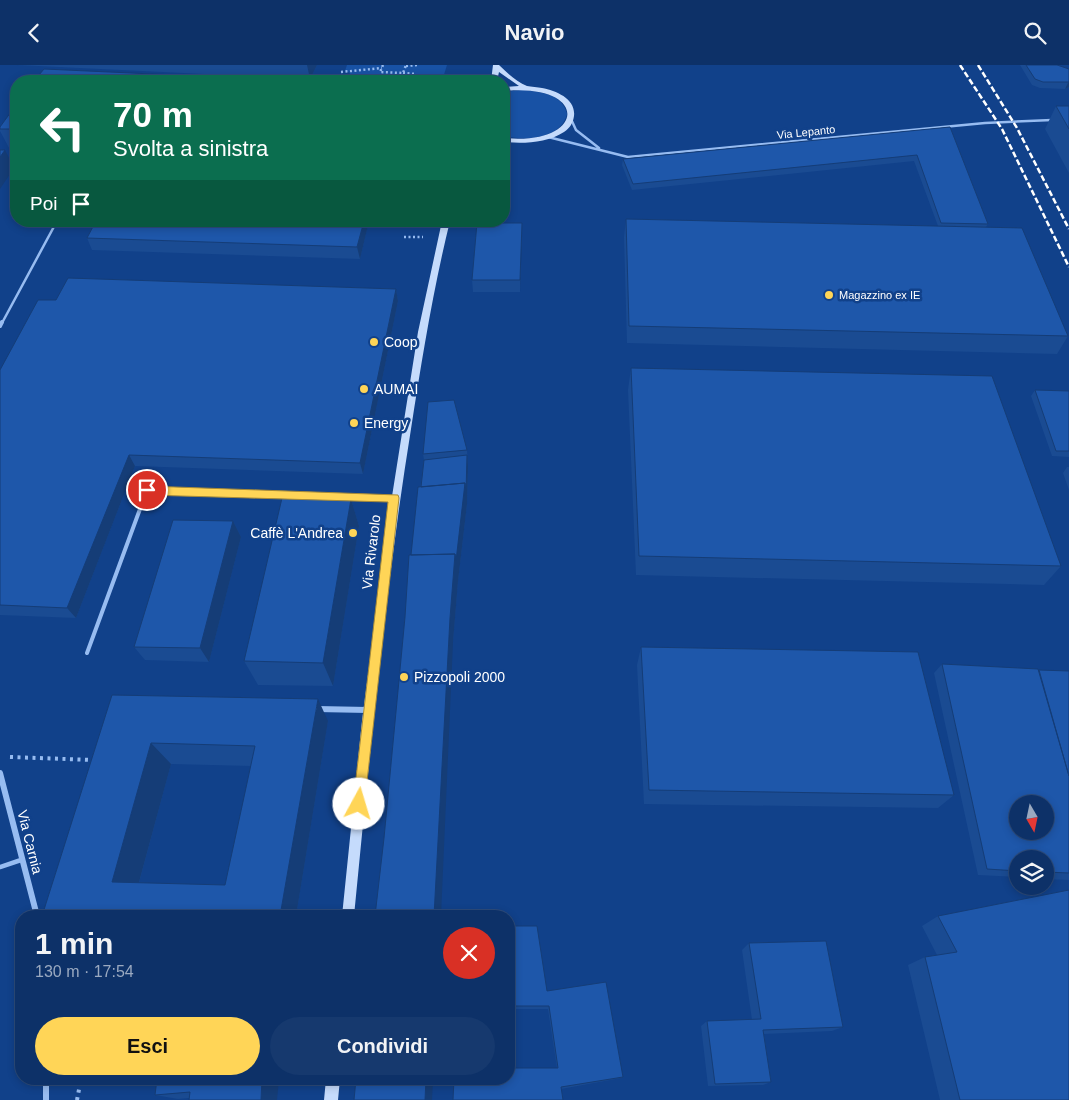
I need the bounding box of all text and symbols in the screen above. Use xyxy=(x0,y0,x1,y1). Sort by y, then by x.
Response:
icon: back xyxy=(20,19,48,47)
icon: search xyxy=(1021,19,1049,47)
text: Navio xyxy=(505,20,564,45)
icon: left xyxy=(30,95,95,160)
text: 70 m xyxy=(113,95,193,134)
street label: Via Lepanto xyxy=(776,123,836,141)
text: Svolta a sinistra xyxy=(113,136,268,161)
icon: arrive xyxy=(67,190,95,218)
text: Poi xyxy=(30,193,57,214)
marker: Magazzino ex IE xyxy=(823,289,835,301)
place label: Magazzino ex IE xyxy=(839,289,920,301)
place label: Coop xyxy=(384,334,418,350)
marker: Coop xyxy=(368,336,380,348)
place label: AUMAI xyxy=(374,381,418,397)
marker: AUMAI xyxy=(358,383,370,395)
place label: Energy xyxy=(364,415,408,431)
marker: Energy xyxy=(348,417,360,429)
pin xyxy=(126,469,168,511)
icon: arrive xyxy=(133,476,161,504)
street label: Via Rivarolo xyxy=(358,513,384,590)
place label: Caffè L'Andrea xyxy=(250,525,343,541)
marker: Caffè L'Andrea xyxy=(347,527,359,539)
place label: Pizzopoli 2000 xyxy=(414,669,505,685)
marker: Pizzopoli 2000 xyxy=(398,671,410,683)
position arrow xyxy=(332,777,384,829)
north arrow xyxy=(1009,795,1054,840)
map controls xyxy=(1009,795,1054,895)
street label: Via Carnia xyxy=(14,808,46,876)
button: layers xyxy=(1009,850,1054,895)
text: 1 min xyxy=(35,927,113,960)
button: close xyxy=(443,927,495,979)
text: 130 m · 17:54 xyxy=(35,963,134,980)
button: Esci xyxy=(35,1017,260,1075)
button: Condividi xyxy=(270,1017,495,1075)

